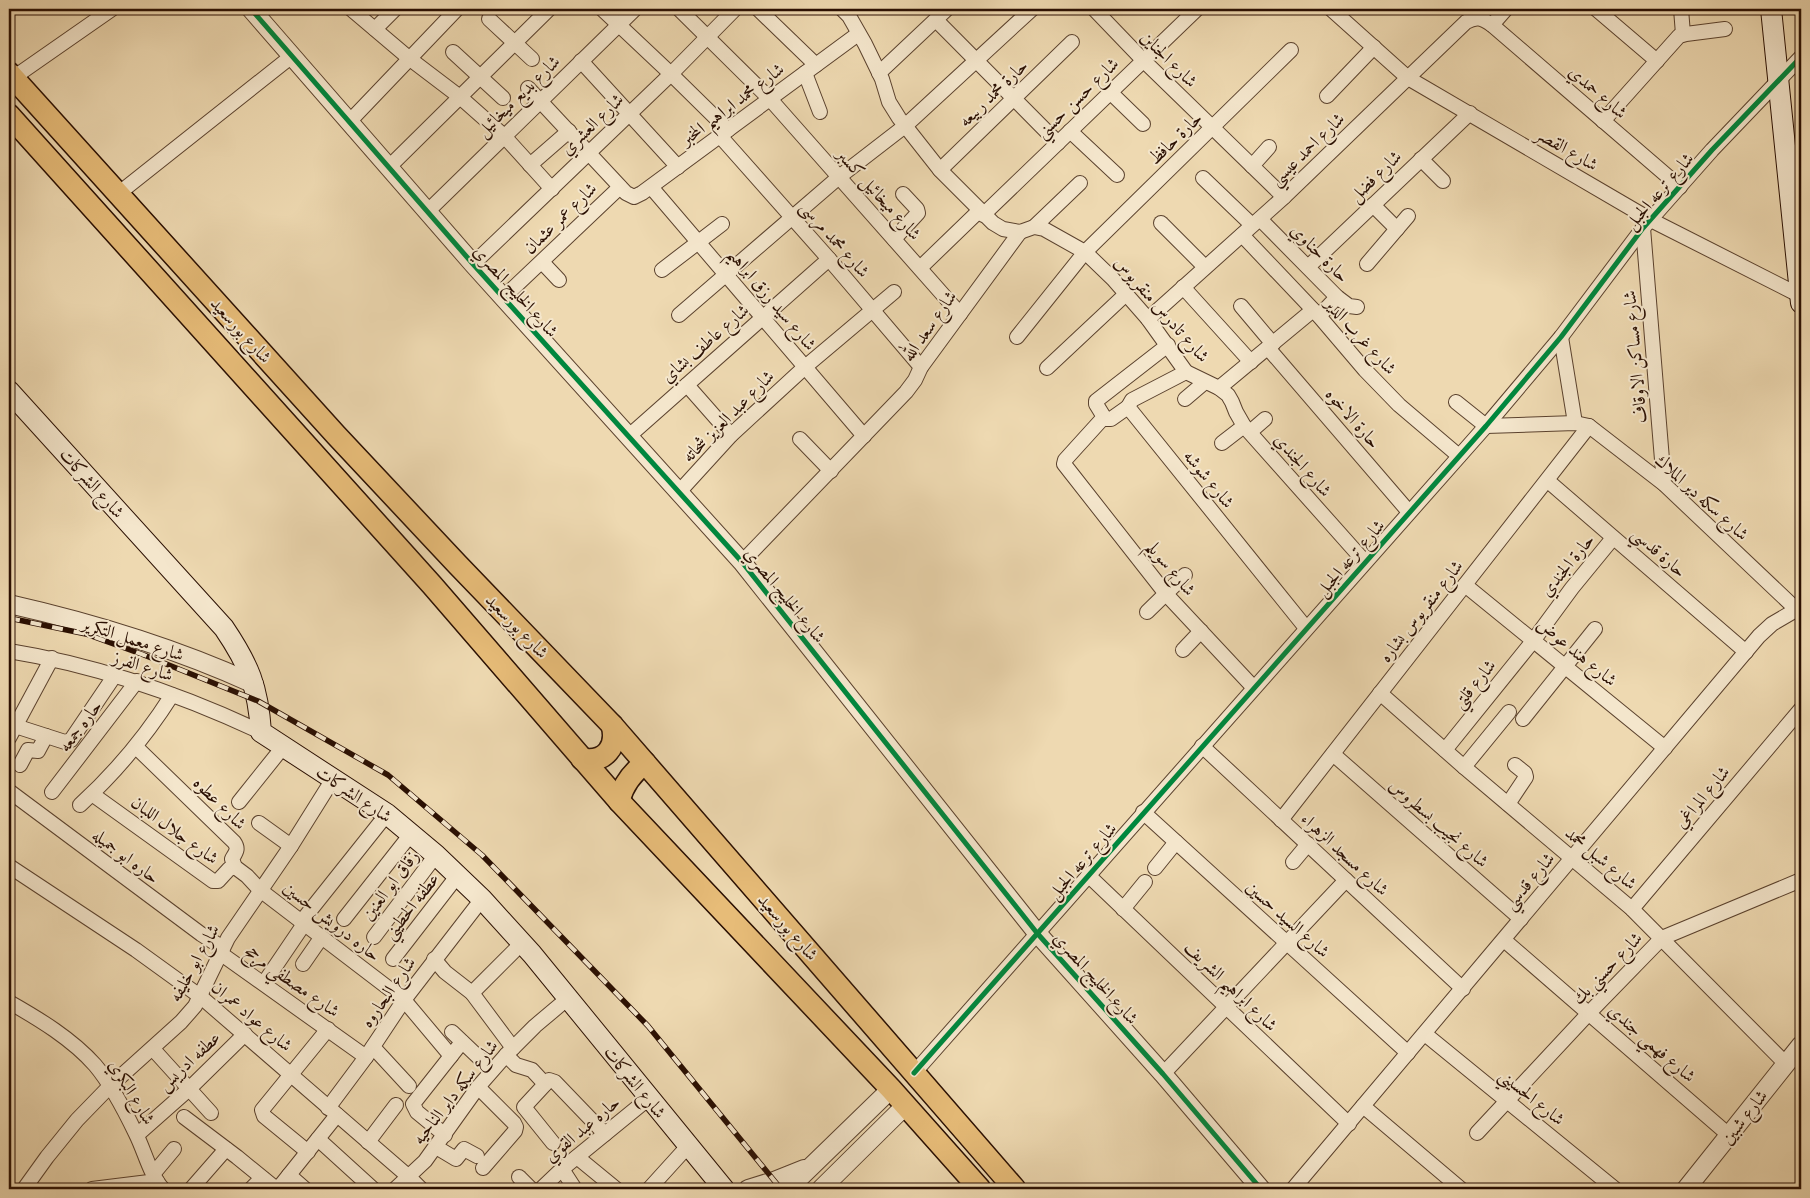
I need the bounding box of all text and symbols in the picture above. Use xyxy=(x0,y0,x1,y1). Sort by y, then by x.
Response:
street label: شارع الجناين xyxy=(1133,24,1204,95)
street label: شارع بديع ميخائيل xyxy=(469,48,568,145)
street label: شارع حسن حسني xyxy=(1029,51,1127,148)
street label: حارة محمد ربيعه xyxy=(952,52,1034,133)
street label: شارع محمد ابراهيم المخبر xyxy=(672,55,793,157)
street label: شارع حمدي xyxy=(1562,58,1634,126)
street label: شارع العشري xyxy=(554,86,631,162)
street label: حارة حافظ xyxy=(1141,105,1208,171)
street label: شارع احمد عيسي xyxy=(1263,106,1353,195)
street label: شارع القصر xyxy=(1528,119,1604,179)
street label: شارع ميخائيل كسبر xyxy=(828,140,928,247)
street label: شارع فضل xyxy=(1342,143,1409,209)
street label: شارع ترعه الجبل xyxy=(1617,146,1702,237)
street label: شارع عمر عثمان xyxy=(517,175,604,261)
street label: شارع محمد مرسى xyxy=(793,194,877,285)
street label: حارة حناوي xyxy=(1283,217,1356,290)
street label: شارع الخليج المصري xyxy=(465,238,566,345)
street label: شارع سيد رزق ابراهيم xyxy=(717,241,824,359)
street label: شارع تادرس منقريوس xyxy=(1107,249,1216,369)
street label: شارع سعد الله xyxy=(894,285,965,368)
street label: شارع غرب الدير xyxy=(1316,289,1404,382)
street label: شارع مساكن الاوقاف xyxy=(1615,289,1656,425)
street label: شارع بورسعيد xyxy=(203,290,279,370)
street label: شارع عاطف بشاي xyxy=(655,297,756,390)
street label: شارع عبد العزيز شحاته xyxy=(675,363,782,470)
street label: حارة الاخوه xyxy=(1319,381,1387,454)
street label: شارع الجندي xyxy=(1266,427,1339,504)
street label: شارع الشركات xyxy=(52,441,132,525)
street label: شارع شوشه xyxy=(1176,443,1241,515)
street label: شارع سكه دير الملاك xyxy=(1648,447,1756,548)
street label: شارع ترعه الجبل xyxy=(1308,513,1393,604)
street label: حارة قدسي xyxy=(1623,520,1693,586)
street label: حارة الجندي xyxy=(1533,527,1602,603)
street label: شارع سويلم xyxy=(1136,534,1203,605)
street label: شارع الخليج المصري xyxy=(736,541,833,651)
street label: شارع منقريوس بشاره xyxy=(1372,554,1471,669)
street label: شارع بورسعيد xyxy=(478,587,555,666)
street label: شارع معمل التكرير xyxy=(76,609,188,670)
street label: شارع هند عوض xyxy=(1530,611,1623,694)
street label: شارع الفرز xyxy=(107,642,177,690)
street label: شارع قلتي xyxy=(1445,653,1505,717)
street label: حاره جمعه xyxy=(51,694,108,758)
street label: شارع الشركات xyxy=(310,758,398,831)
street label: شارع المراغي xyxy=(1667,759,1738,835)
street label: شارع عطوه xyxy=(186,770,253,837)
street label: شارع نجيب بسطروس xyxy=(1382,771,1495,875)
street label: شارع جلال اللبان xyxy=(125,788,225,872)
street label: شارع مسجد الزهراء xyxy=(1294,805,1396,903)
street label: شارع ترعه الجبل xyxy=(1040,816,1125,907)
street label: شارع شبل محمد xyxy=(1558,819,1643,897)
street label: حاره ابو جميله xyxy=(87,821,166,890)
street label: زقاق ابو العنين xyxy=(354,844,425,926)
street label: شارع قدسي xyxy=(1496,846,1564,918)
street label: عطفه الحطيني xyxy=(376,866,449,948)
street label: شارع السيد حسين xyxy=(1239,873,1336,965)
street label: حاره درويش حسين xyxy=(278,874,387,967)
street label: شارع بورسعيد xyxy=(750,887,825,968)
street label: شارع ابو خليفه xyxy=(161,919,228,1008)
street label: شارع الخليج المصري xyxy=(1045,925,1146,1032)
street label: شارع حسني بك xyxy=(1565,925,1651,1013)
street label: شارع ابراهيم الشريف xyxy=(1175,934,1284,1041)
street label: شارع مصطفي مرجح xyxy=(236,938,346,1028)
street label: شارع البحاروه xyxy=(353,951,424,1034)
street label: شارع عواد عمران xyxy=(204,973,299,1059)
street label: شارع فهمي جندي xyxy=(1600,997,1702,1092)
street label: عطفه ادريس xyxy=(151,1024,226,1097)
street label: شارع سكه داير الناحيه xyxy=(405,1033,506,1151)
street label: شارع الشركات xyxy=(596,1039,673,1125)
street label: شارع البكري xyxy=(101,1054,163,1131)
street label: شارع الحسيني xyxy=(1491,1062,1571,1135)
street label: شارع شبين xyxy=(1713,1083,1775,1151)
street label: حاره عبد القوي xyxy=(538,1089,627,1170)

